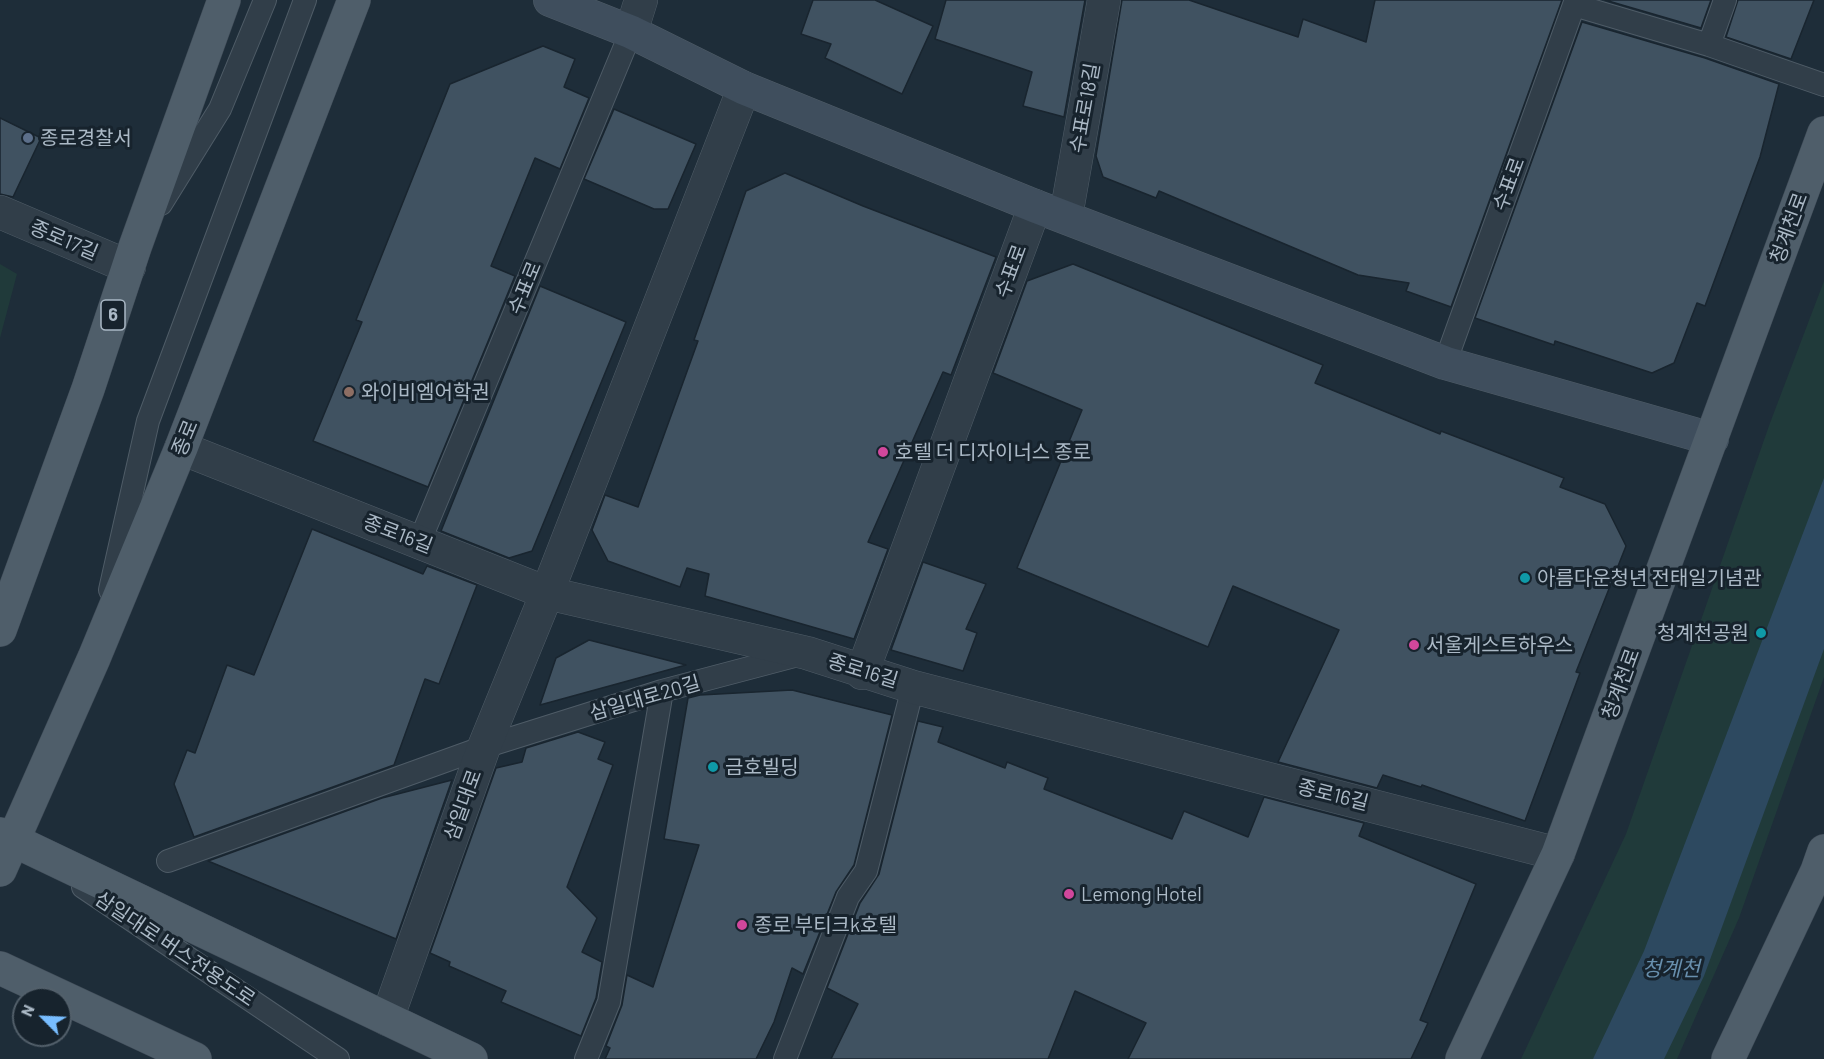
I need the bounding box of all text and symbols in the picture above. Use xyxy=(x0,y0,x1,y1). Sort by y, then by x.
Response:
street label: 수표로18길 xyxy=(1065,61,1105,155)
place label: 종로경찰서 xyxy=(40,126,132,150)
marker: 종로경찰서 xyxy=(21,131,35,145)
street label: 수표로 xyxy=(1488,154,1530,214)
street label: 청계천로 xyxy=(1765,189,1813,267)
street label: 종로17길 xyxy=(26,215,102,265)
street label: 수표로 xyxy=(990,241,1032,301)
street label: 수표로 xyxy=(504,258,546,318)
road number: 6 xyxy=(101,300,125,330)
place label: 와이비엠어학권 xyxy=(361,380,490,404)
marker: 와이비엠어학권 xyxy=(342,385,356,399)
street label: 종로 xyxy=(167,416,203,460)
place label: 호텔 더 디자이너스 종로 xyxy=(895,440,1091,464)
marker: 호텔 더 디자이너스 종로 xyxy=(876,445,890,459)
street label: 종로16길 xyxy=(360,510,436,558)
place label: 아름다운청년 전태일기념관 xyxy=(1537,566,1762,590)
marker: 아름다운청년 전태일기념관 xyxy=(1518,571,1532,585)
place label: 청계천공원 xyxy=(1657,621,1749,645)
marker: 청계천공원 xyxy=(1754,626,1768,640)
place label: 서울게스트하우스 xyxy=(1426,633,1573,657)
marker: 서울게스트하우스 xyxy=(1407,638,1421,652)
street label: 청계천로 xyxy=(1597,645,1645,723)
street label: 종로16길 xyxy=(825,649,901,693)
street label: 삼일대로20길 xyxy=(587,671,703,725)
place label: 금호빌딩 xyxy=(725,755,799,779)
marker: 금호빌딩 xyxy=(706,760,720,774)
street label: 삼일대로 xyxy=(439,766,487,844)
street label: 종로16길 xyxy=(1295,775,1371,815)
place label: Lemong Hotel xyxy=(1081,882,1202,906)
street label: 삼일대로 버스전용도로 xyxy=(90,886,260,1012)
marker: Lemong Hotel xyxy=(1062,887,1076,901)
place label: 종로 부티크k호텔 xyxy=(754,913,897,937)
marker: 종로 부티크k호텔 xyxy=(735,918,749,932)
water label: 청계천 xyxy=(1642,956,1700,982)
north arrow xyxy=(12,987,72,1047)
text: N xyxy=(16,1002,38,1019)

